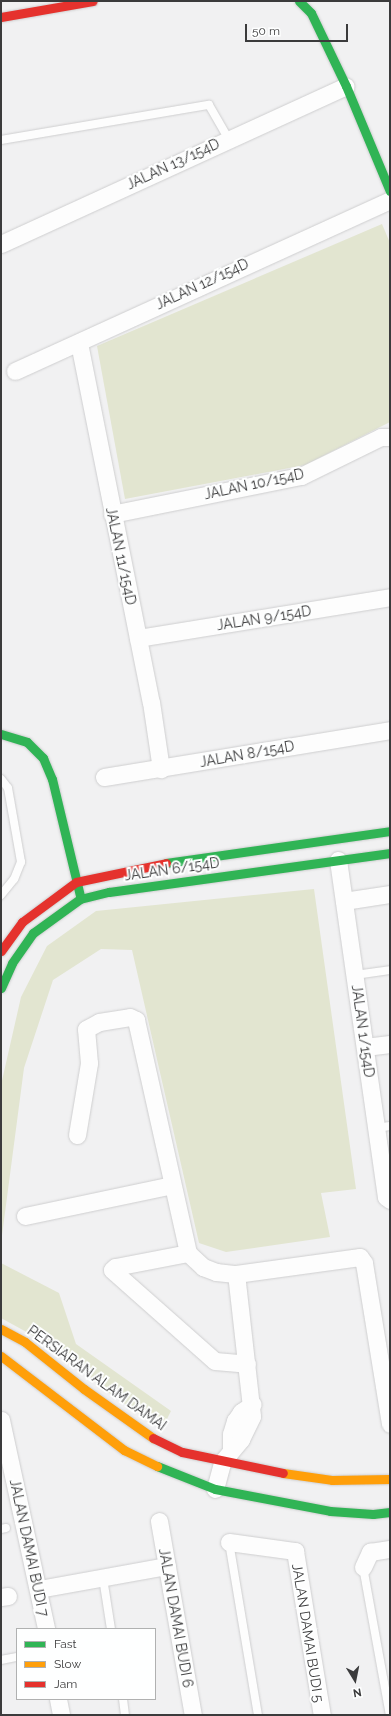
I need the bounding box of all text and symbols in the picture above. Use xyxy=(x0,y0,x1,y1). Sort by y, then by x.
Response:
scale bar xyxy=(247,16,350,42)
text: 50 m xyxy=(252,24,280,38)
street label: JALAN 13/154D xyxy=(124,135,222,193)
street label: JALAN 12/154D xyxy=(153,255,251,313)
street label: JALAN 10/154D xyxy=(202,465,306,503)
street label: JALAN 11/154D xyxy=(102,506,140,606)
street label: JALAN 9/154D xyxy=(215,602,313,634)
street label: JALAN 8/154D xyxy=(198,737,296,771)
street label: JALAN 6/154D xyxy=(123,854,221,884)
street label: JALAN 1/154D xyxy=(348,984,378,1078)
street label: PERSIARAN ALAM DAMAI xyxy=(24,1322,170,1434)
street label: JALAN DAMAI BUDI 7 xyxy=(6,1478,52,1618)
street label: JALAN DAMAI BUDI 6 xyxy=(155,1547,197,1689)
street label: JALAN DAMAI BUDI 5 xyxy=(289,1562,327,1704)
legend xyxy=(16,1628,156,1700)
text: Fast xyxy=(54,1637,77,1651)
text: Slow xyxy=(54,1657,81,1671)
north arrow xyxy=(335,1660,375,1700)
text: Jam xyxy=(54,1677,77,1691)
text: N xyxy=(352,1685,362,1699)

